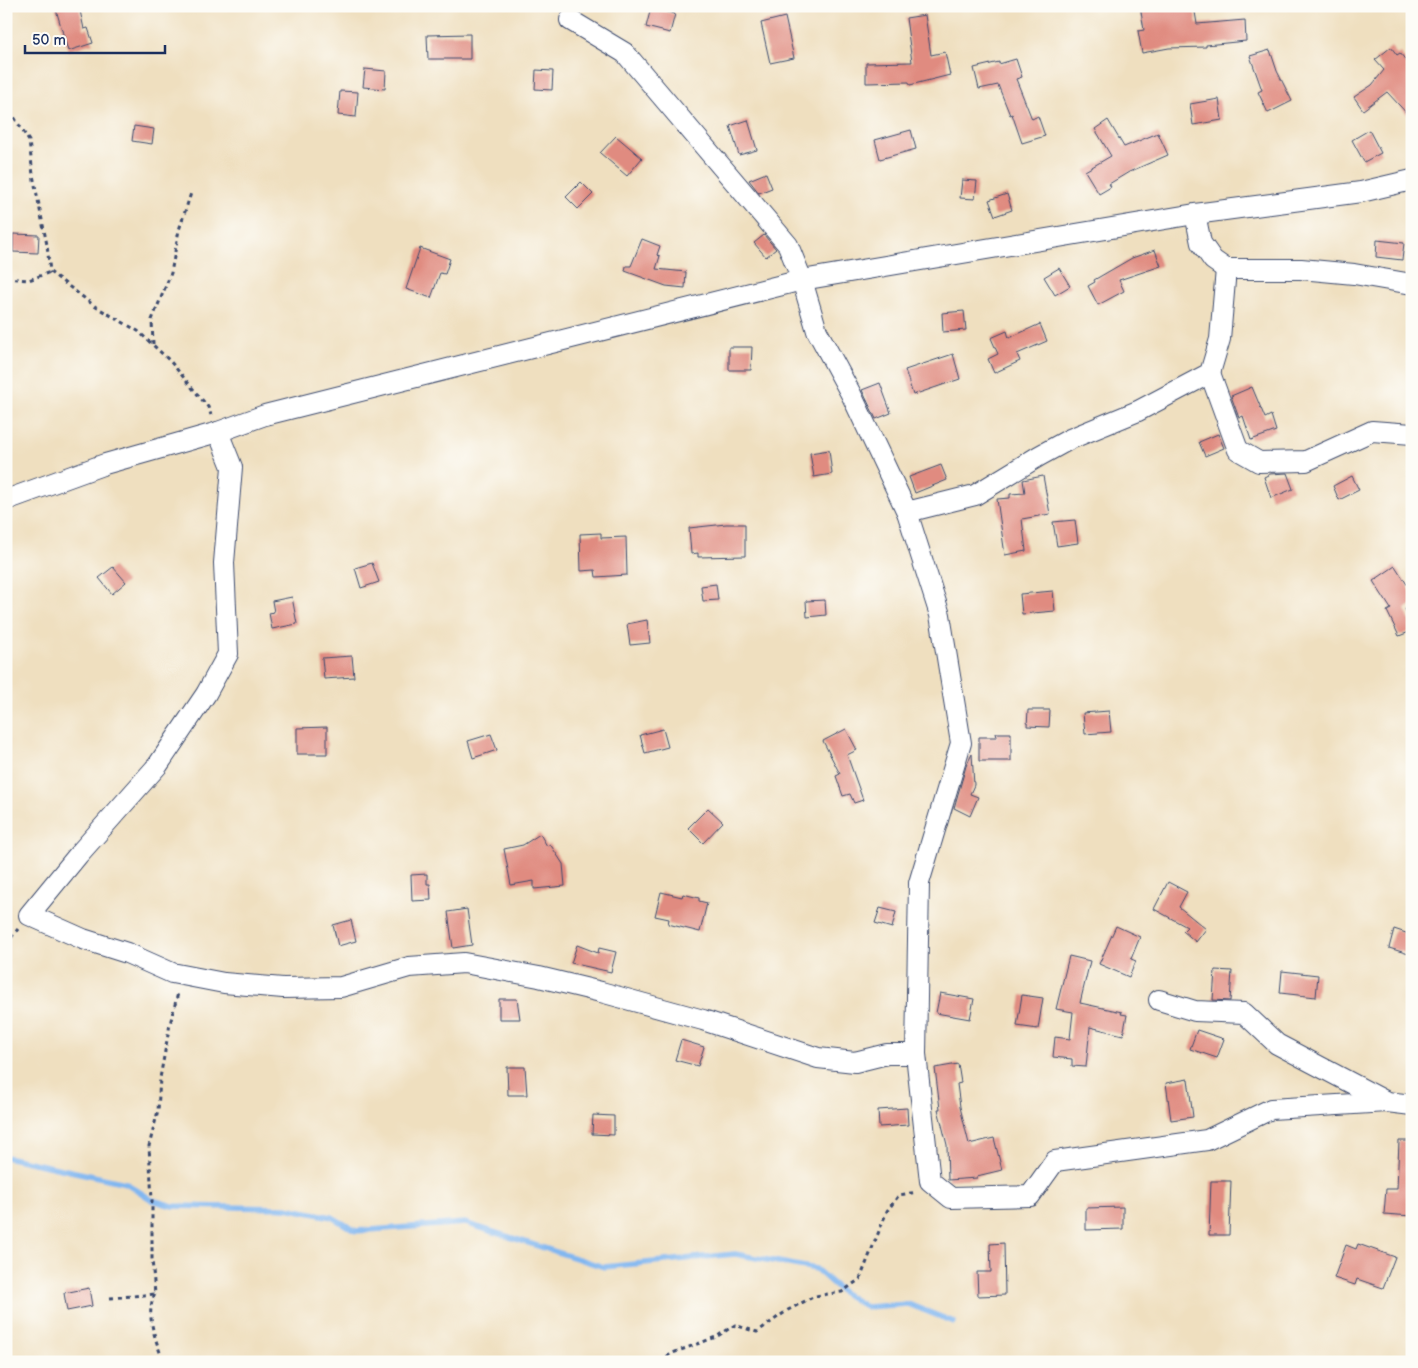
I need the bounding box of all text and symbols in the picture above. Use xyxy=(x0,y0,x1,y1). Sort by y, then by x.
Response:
scale bar xyxy=(25,22,165,54)
text: 50 m xyxy=(32,31,66,50)

